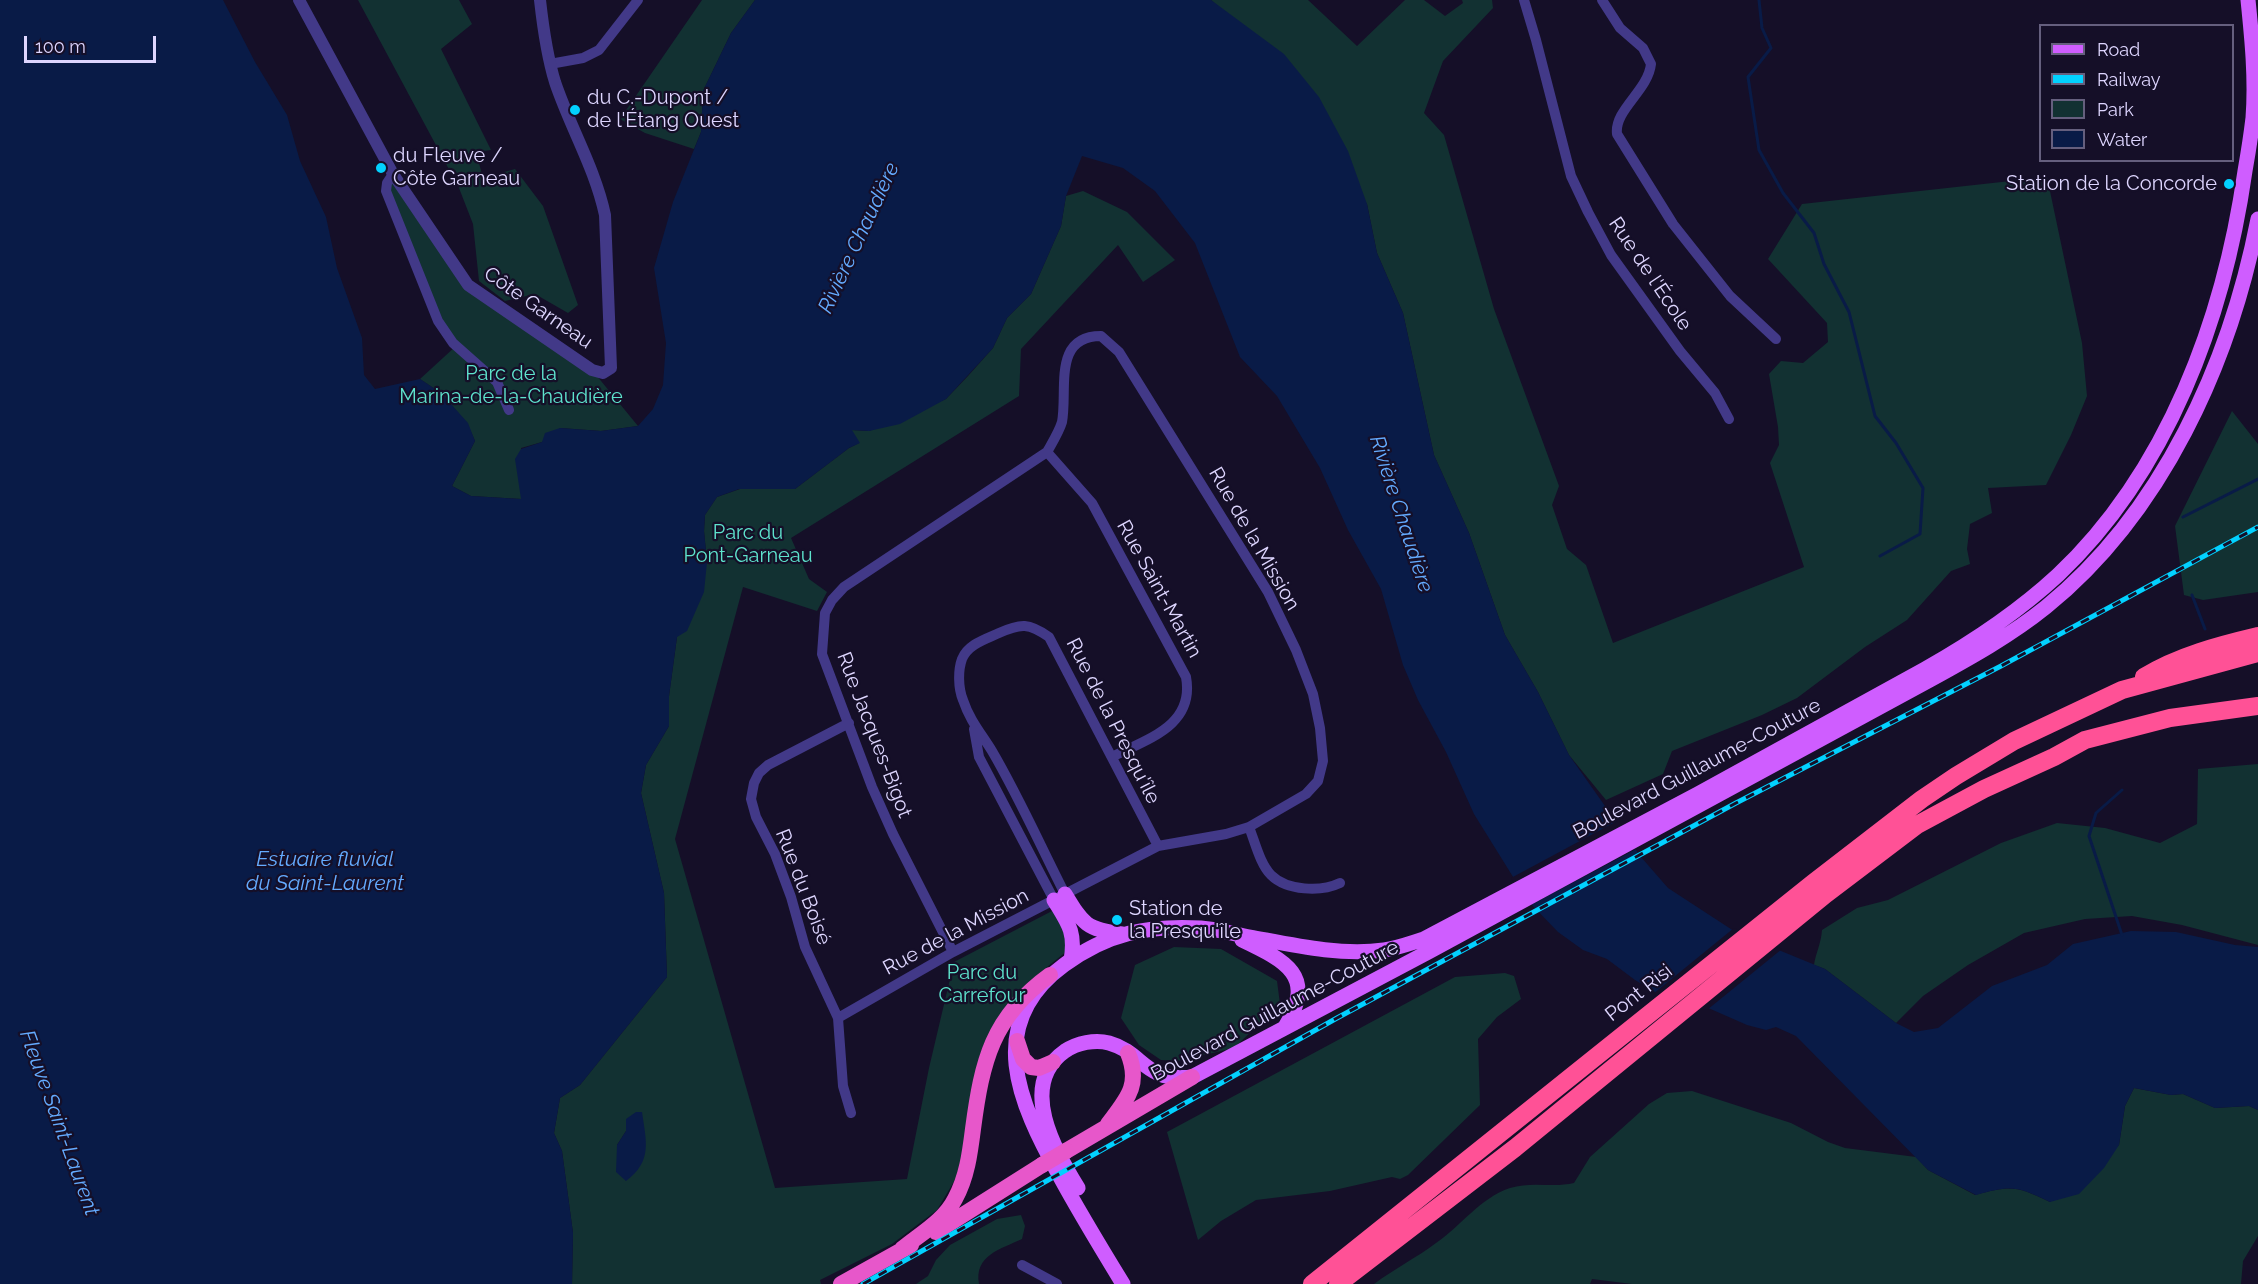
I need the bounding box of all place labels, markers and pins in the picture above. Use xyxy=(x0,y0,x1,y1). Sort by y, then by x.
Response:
place label: du C.-Dupont / de l'Étang Ouest xyxy=(587,86,739,133)
marker: du C.-Dupont / de l'Étang Ouest xyxy=(568,103,582,117)
place label: du Fleuve / Côte Garneau xyxy=(393,144,520,191)
marker: du Fleuve / Côte Garneau xyxy=(374,161,388,175)
place label: Station de la Concorde xyxy=(2006,172,2217,196)
marker: Station de la Concorde xyxy=(2222,177,2236,191)
place label: Station de la Presqu'île xyxy=(1129,897,1241,944)
marker: Station de la Presqu'île xyxy=(1110,913,1124,927)

